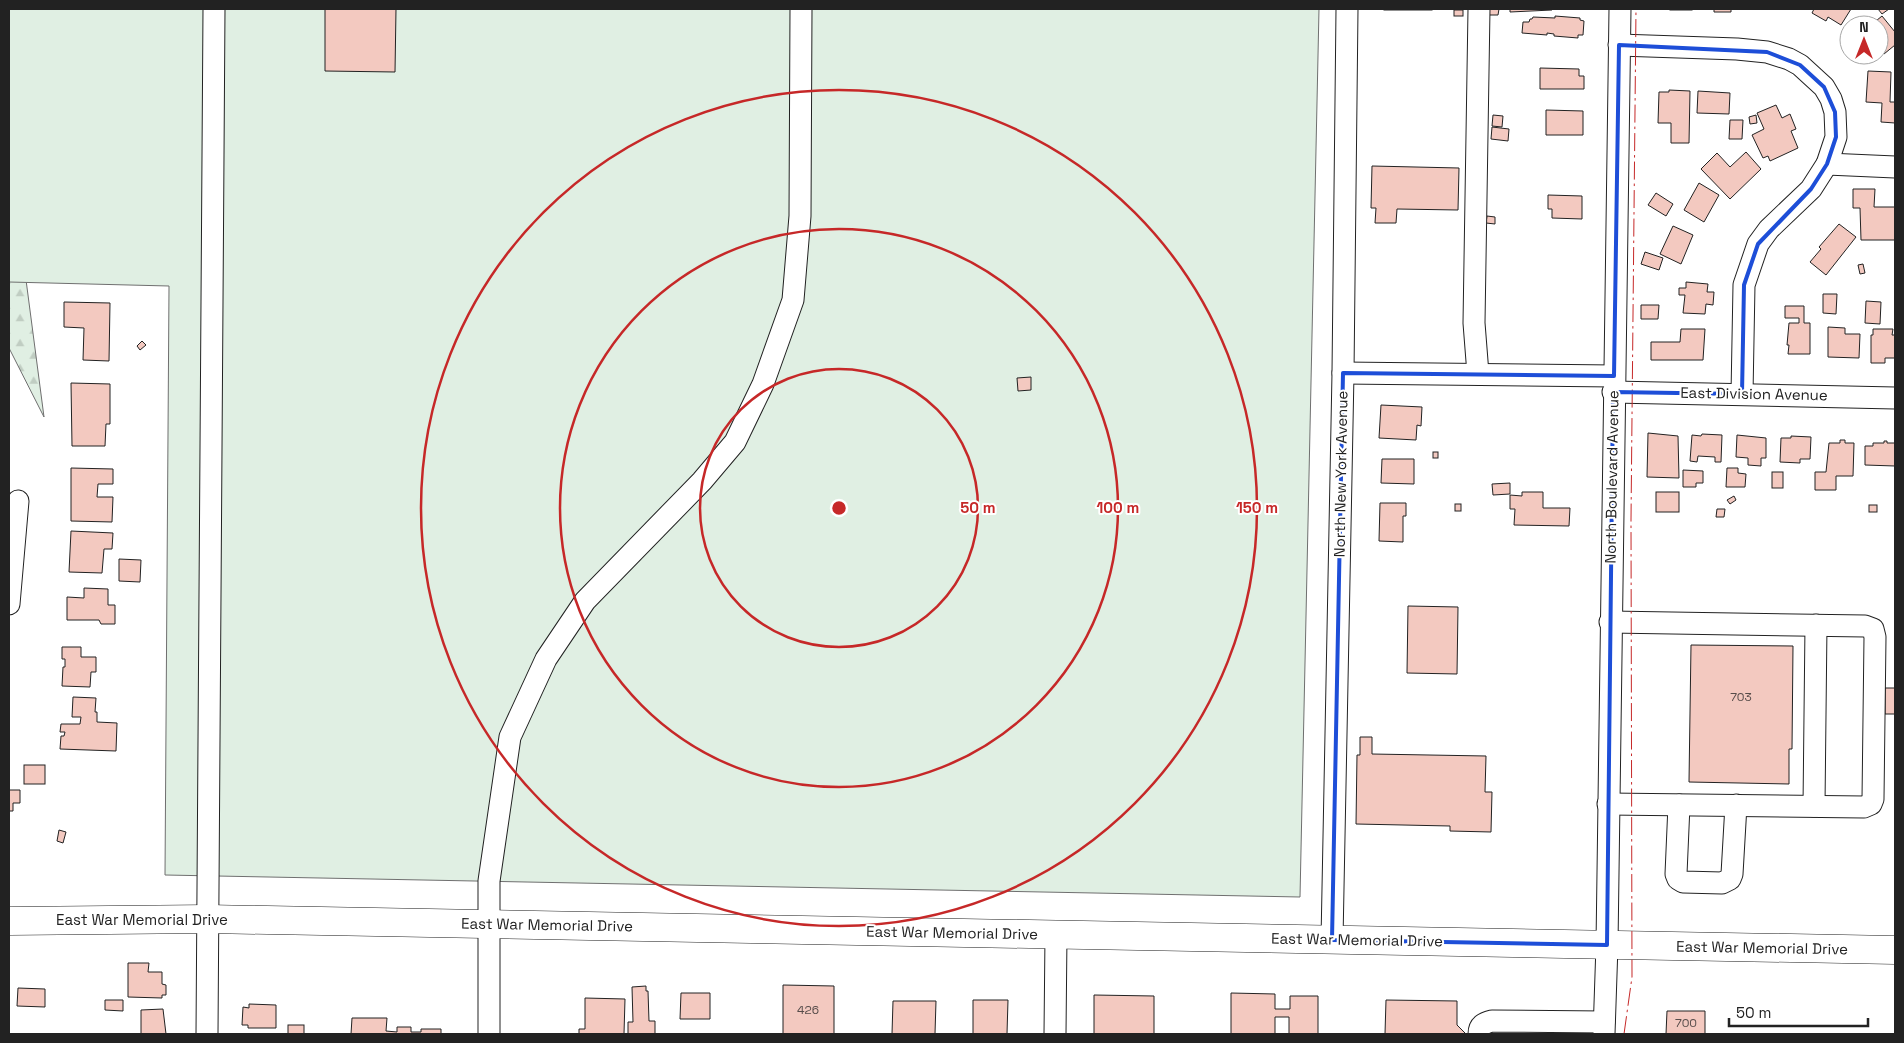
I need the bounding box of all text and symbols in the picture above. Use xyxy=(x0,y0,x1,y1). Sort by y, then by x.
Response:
north arrow xyxy=(1839,15,1889,65)
text: N xyxy=(1859,18,1869,36)
street label: East Division Avenue xyxy=(1680,383,1828,404)
street label: North New York Avenue xyxy=(1330,390,1351,557)
street label: North Boulevard Avenue xyxy=(1600,390,1623,564)
text: 50 m xyxy=(960,498,996,517)
text: 100 m xyxy=(1097,498,1139,517)
text: 150 m xyxy=(1236,498,1278,517)
centre of rings xyxy=(830,499,848,517)
house number: 703 xyxy=(1730,689,1752,705)
street label: East War Memorial Drive xyxy=(56,910,228,929)
street label: East War Memorial Drive xyxy=(461,914,633,936)
street label: East War Memorial Drive xyxy=(866,922,1038,944)
street label: East War Memorial Drive xyxy=(1271,929,1443,951)
street label: East War Memorial Drive xyxy=(1676,937,1848,959)
scale bar xyxy=(1729,996,1868,1028)
house number: 426 xyxy=(797,1002,819,1018)
text: 50 m xyxy=(1736,1003,1771,1022)
house number: 700 xyxy=(1675,1015,1697,1031)

